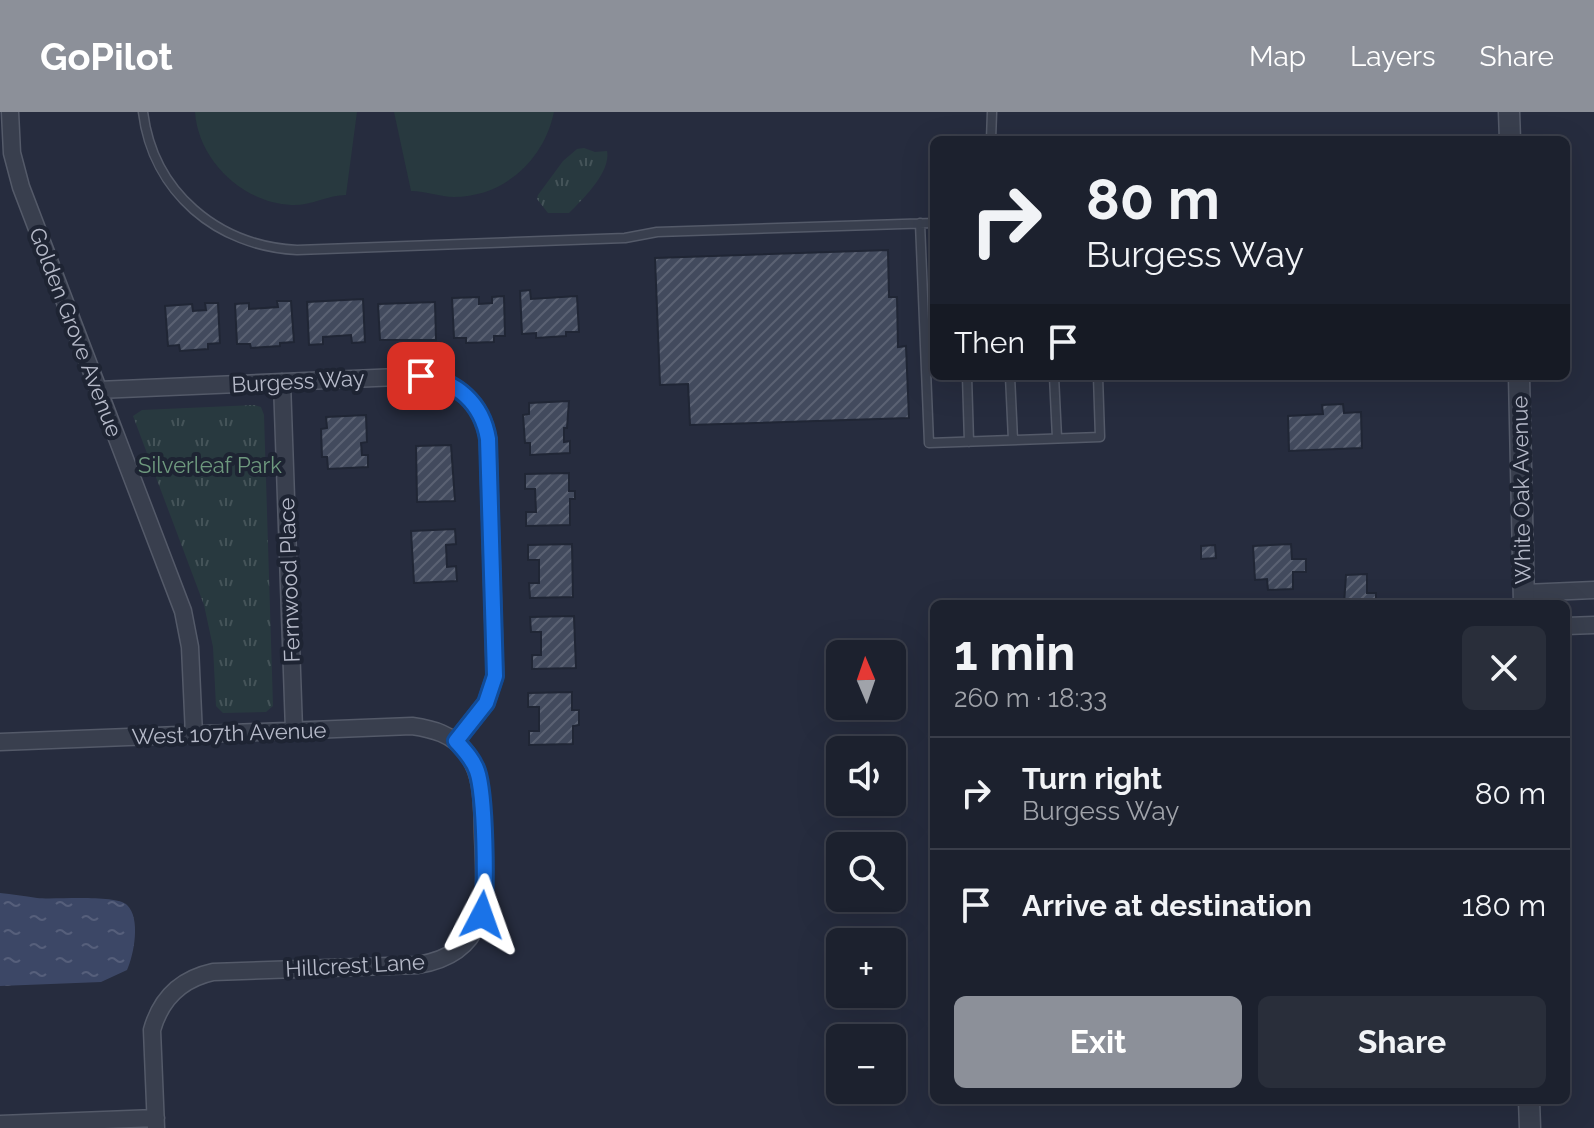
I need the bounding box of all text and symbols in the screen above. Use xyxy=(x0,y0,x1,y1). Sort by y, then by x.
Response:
text: GoPilot xyxy=(40,34,173,79)
text: Map xyxy=(1249,40,1306,73)
text: Layers xyxy=(1350,40,1436,73)
text: Share xyxy=(1480,40,1554,73)
text: 80 m xyxy=(1086,166,1220,232)
icon: right xyxy=(954,168,1058,272)
street label: Golden Grove Avenue xyxy=(24,224,128,440)
text: Burgess Way xyxy=(1086,233,1304,275)
icon: arrive xyxy=(1041,320,1085,364)
text: Then xyxy=(954,325,1025,360)
pin xyxy=(387,342,455,410)
icon: arrive xyxy=(399,354,443,398)
street label: Burgess Way xyxy=(231,365,365,397)
street label: White Oak Avenue xyxy=(1506,395,1536,584)
park label: Silverleaf Park xyxy=(138,452,282,478)
street label: Fernwood Place xyxy=(273,497,305,663)
text: 1 min xyxy=(954,625,1075,681)
button: close xyxy=(1462,626,1546,710)
north arrow xyxy=(826,640,906,720)
map controls xyxy=(826,640,906,1104)
text: 260 m · 18:33 xyxy=(954,683,1107,713)
street label: West 107th Avenue xyxy=(131,717,327,749)
button: sound xyxy=(826,736,906,816)
text: Turn right xyxy=(1022,761,1162,796)
icon: right xyxy=(954,771,998,815)
text: 80 m xyxy=(1475,776,1546,811)
text: Burgess Way xyxy=(1022,796,1179,826)
button: search xyxy=(826,832,906,912)
position arrow xyxy=(440,873,524,957)
icon: arrive xyxy=(954,883,998,927)
text: Arrive at destination xyxy=(1022,888,1312,923)
text: 180 m xyxy=(1462,888,1546,923)
button: + xyxy=(826,928,906,1008)
street label: Hillcrest Lane xyxy=(285,948,425,982)
button: Exit xyxy=(954,996,1242,1088)
button: Share xyxy=(1258,996,1546,1088)
button: − xyxy=(826,1024,906,1104)

